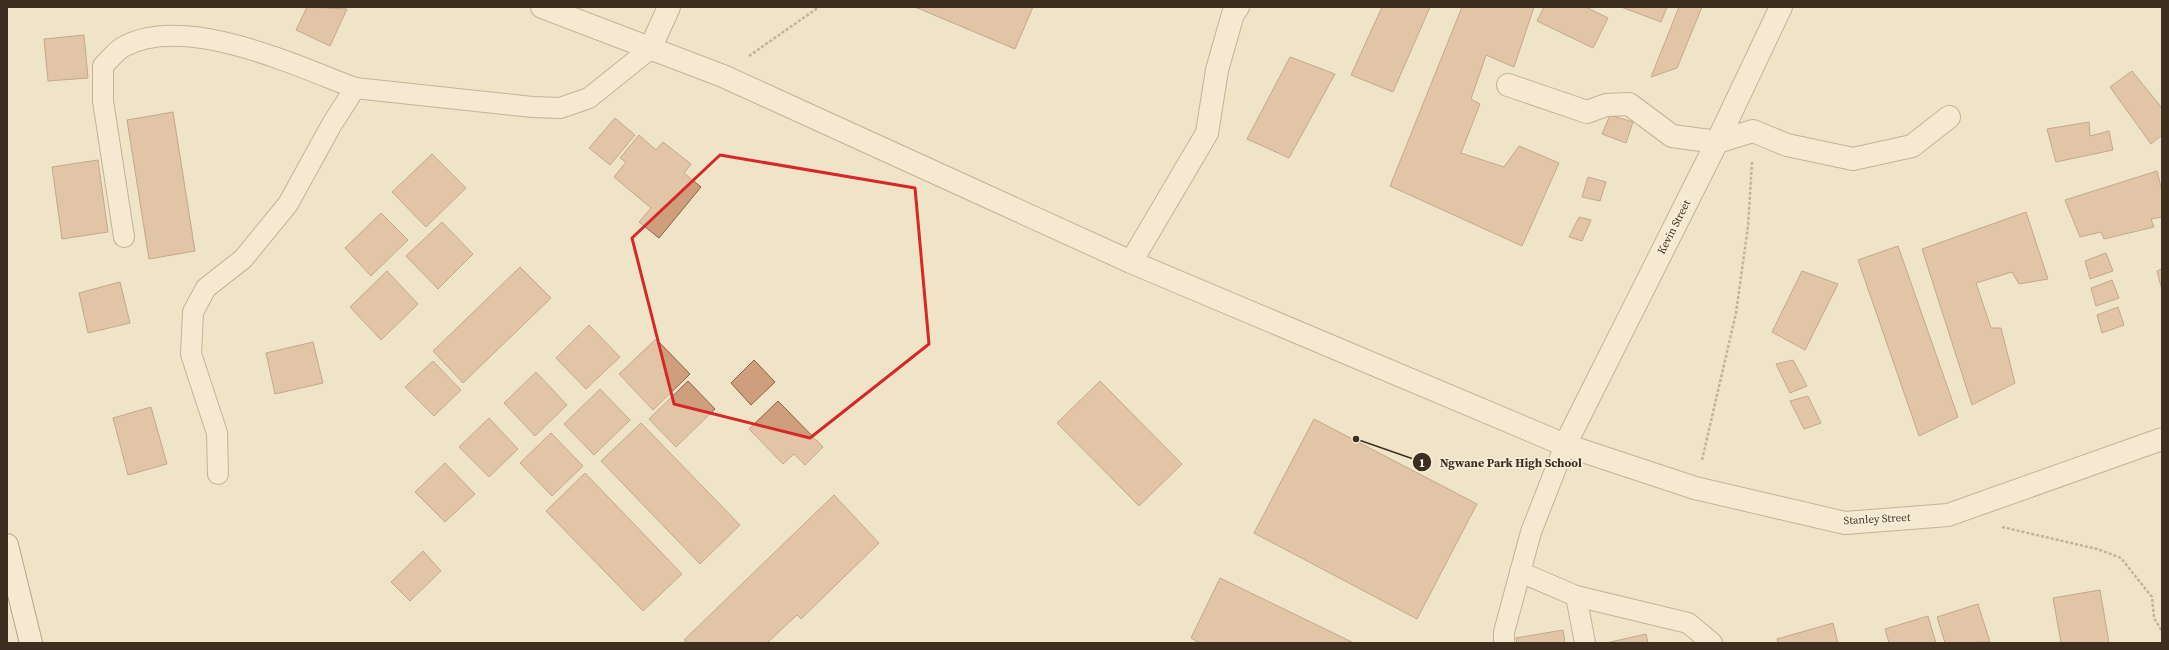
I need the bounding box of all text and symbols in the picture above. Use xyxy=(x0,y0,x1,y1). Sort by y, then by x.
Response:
street label: Kevin Street xyxy=(1654,197,1694,257)
callout: Ngwane Park High School xyxy=(1412,450,1590,474)
text: 1 xyxy=(1419,455,1425,471)
text: Ngwane Park High School xyxy=(1440,455,1582,471)
street label: Stanley Street xyxy=(1843,510,1911,528)

